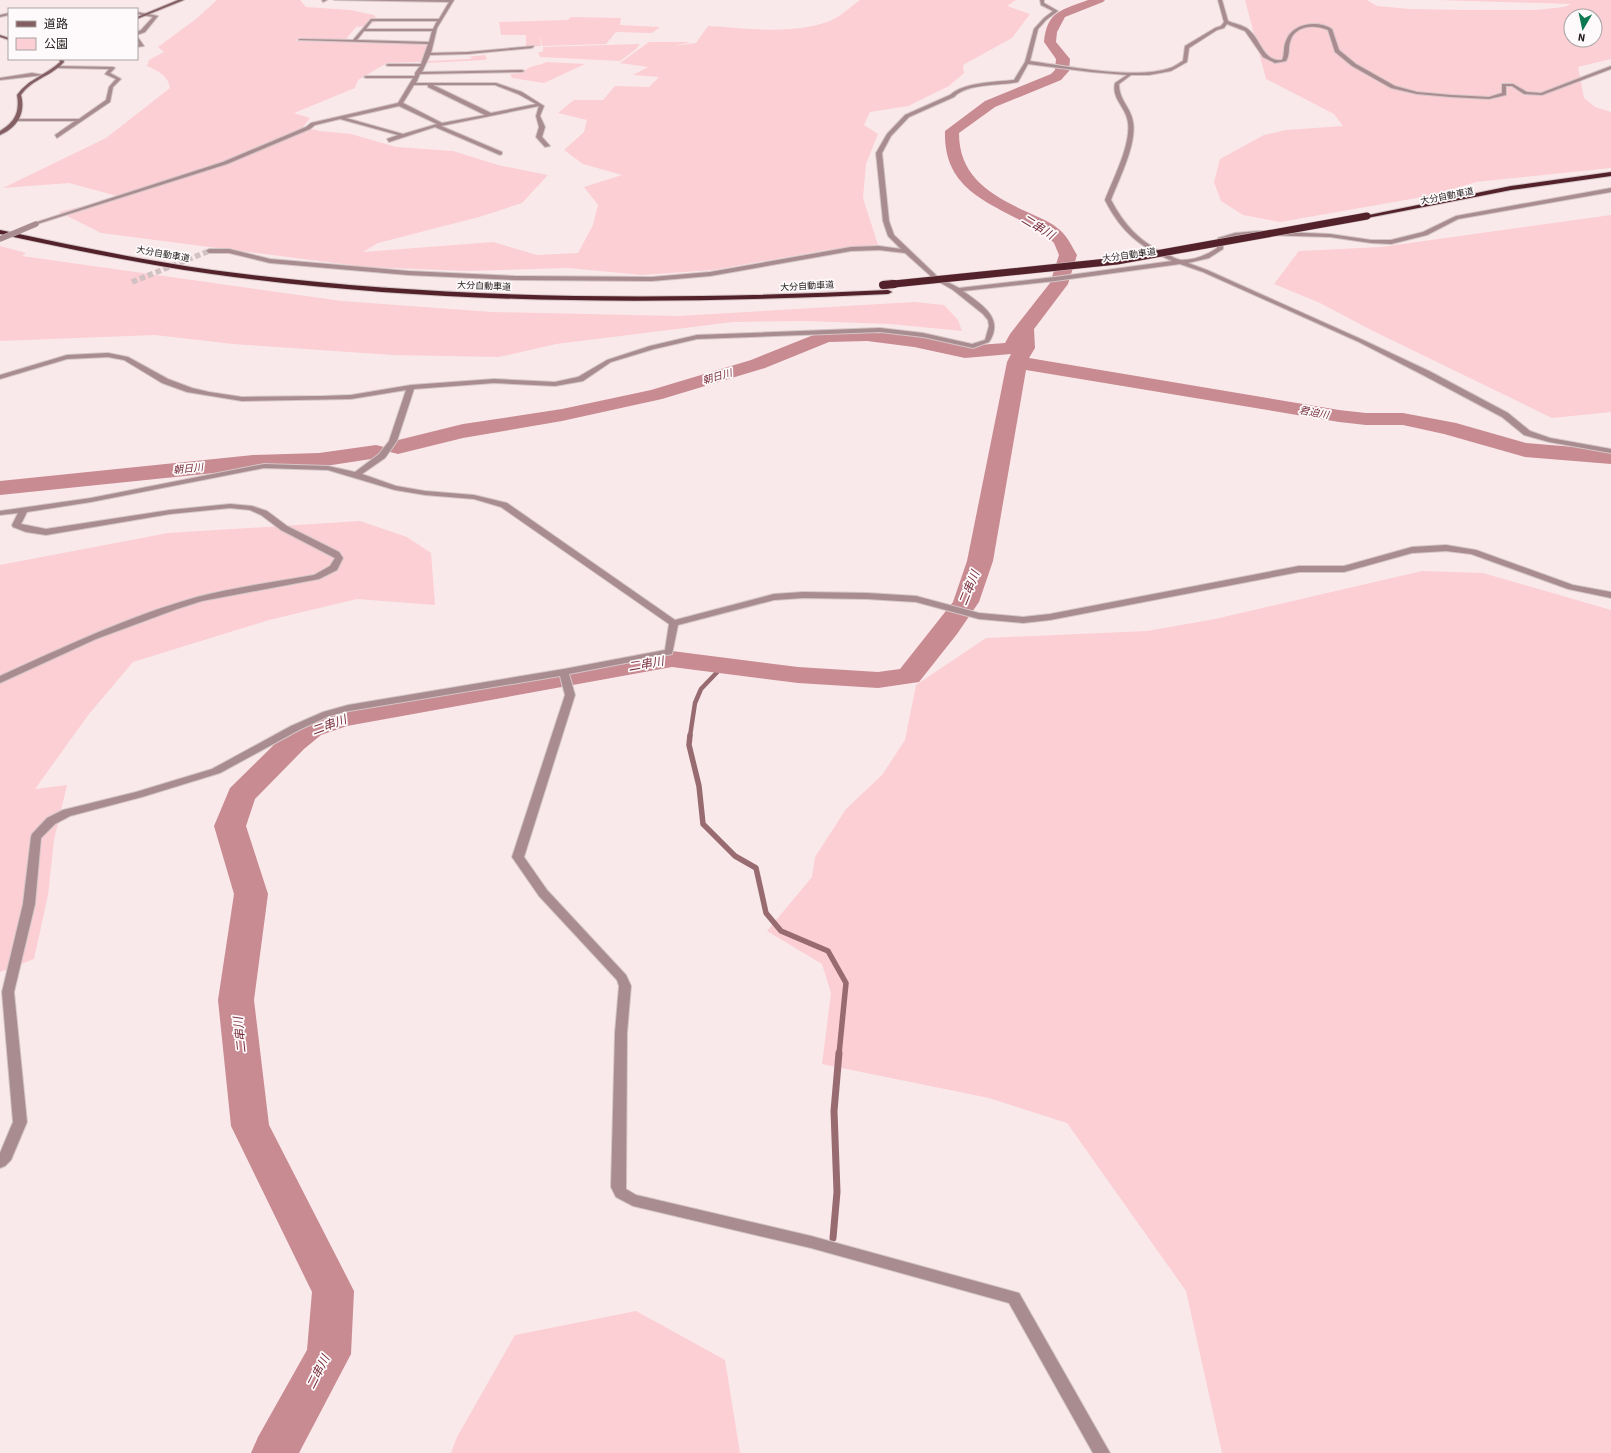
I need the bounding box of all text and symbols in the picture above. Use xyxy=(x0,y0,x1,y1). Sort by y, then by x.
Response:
legend xyxy=(8,8,138,60)
north arrow xyxy=(1563,8,1603,48)
text: 道路 xyxy=(44,16,68,33)
text: N xyxy=(1577,29,1586,45)
text: 公園 xyxy=(44,36,68,53)
street label: 大分自動車道 xyxy=(1419,185,1475,208)
water label: 二串川 xyxy=(1018,211,1059,245)
street label: 大分自動車道 xyxy=(135,243,191,266)
street label: 大分自動車道 xyxy=(1101,245,1157,266)
street label: 大分自動車道 xyxy=(457,279,511,294)
street label: 大分自動車道 xyxy=(780,279,834,294)
water label: 朝日川 xyxy=(701,366,735,388)
water label: 君迫川 xyxy=(1298,403,1331,423)
water label: 朝日川 xyxy=(172,460,205,478)
water label: 二串川 xyxy=(955,566,985,608)
water label: 二串川 xyxy=(627,653,667,676)
water label: 二串川 xyxy=(309,711,351,740)
water label: 二串川 xyxy=(230,1014,251,1054)
water label: 二串川 xyxy=(303,1351,335,1392)

